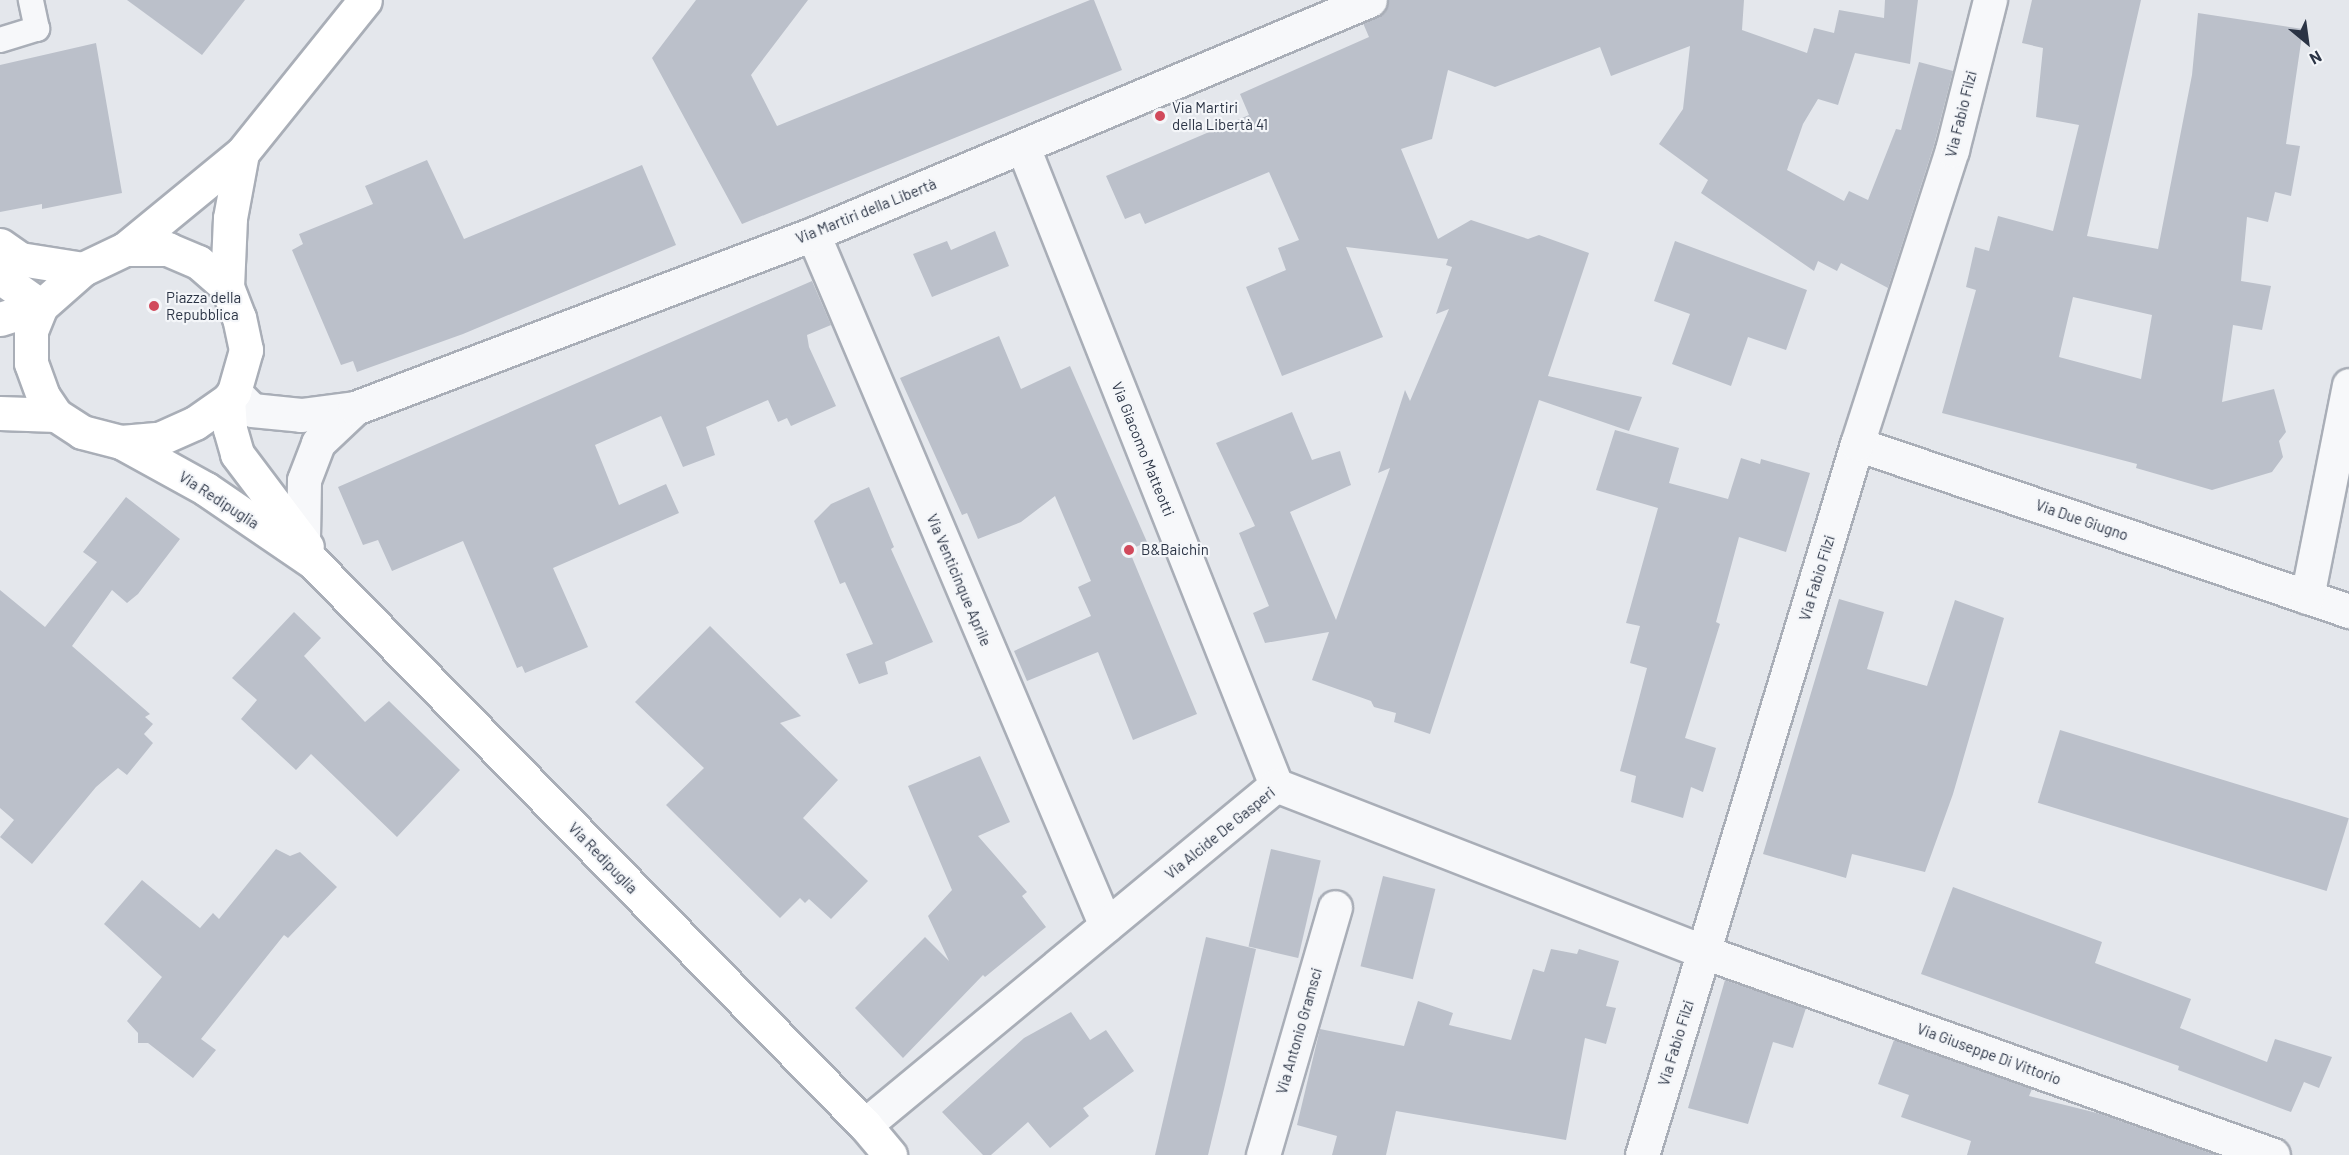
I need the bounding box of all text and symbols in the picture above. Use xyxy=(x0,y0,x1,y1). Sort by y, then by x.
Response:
north arrow xyxy=(2277,12,2337,72)
text: N xyxy=(2307,47,2325,69)
street label: Via Fabio Filzi xyxy=(1942,69,1980,159)
place label: Via Martiri della Libertà 41 xyxy=(1172,98,1268,133)
marker: Via Martiri della Libertà 41 xyxy=(1153,109,1167,123)
street label: Via Martiri della Libertà xyxy=(793,175,939,247)
place label: Piazza della Repubblica xyxy=(166,288,241,323)
marker: Piazza della Repubblica xyxy=(147,299,161,313)
street label: Via Giacomo Matteotti xyxy=(1108,379,1178,519)
street label: Via Redipuglia xyxy=(176,467,262,533)
street label: Via Due Giugno xyxy=(2033,496,2131,544)
street label: Via Venticinque Aprile xyxy=(923,511,995,649)
street label: Via Fabio Filzi xyxy=(1795,533,1839,623)
place label: B&Baichin xyxy=(1141,541,1209,559)
marker: B&Baichin xyxy=(1122,543,1136,557)
street label: Via Alcide De Gasperi xyxy=(1161,783,1279,883)
street label: Via Redipuglia xyxy=(565,819,641,897)
street label: Via Antonio Gramsci xyxy=(1272,966,1326,1096)
street label: Via Fabio Filzi xyxy=(1654,998,1698,1088)
street label: Via Giuseppe Di Vittorio xyxy=(1914,1020,2064,1088)

